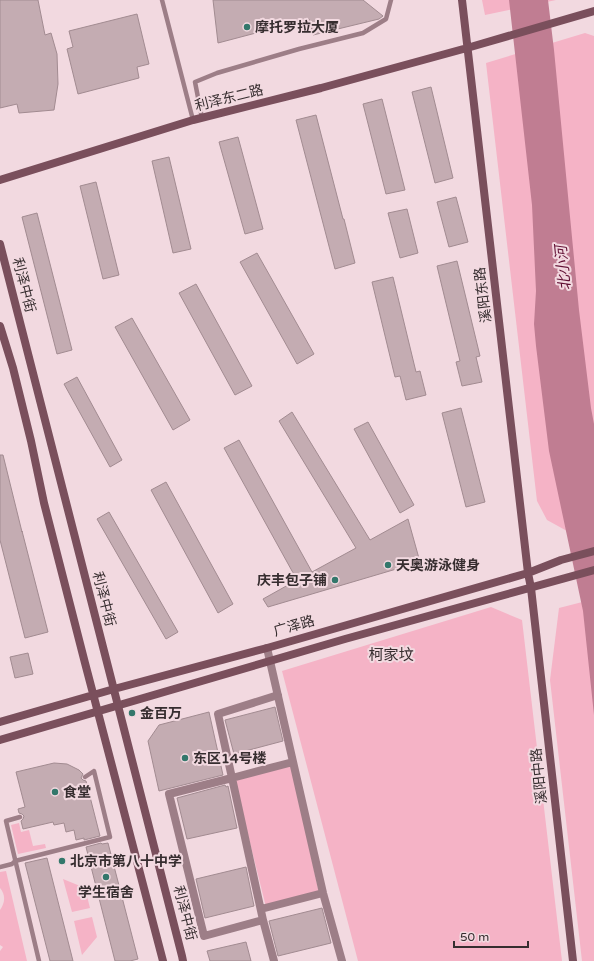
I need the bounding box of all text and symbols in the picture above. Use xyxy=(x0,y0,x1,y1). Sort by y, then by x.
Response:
place label: 摩托罗拉大厦 xyxy=(255,19,339,36)
marker: 摩托罗拉大厦 xyxy=(242,22,252,32)
street label: 利泽东二路 xyxy=(193,81,265,115)
water label: 北小河 xyxy=(551,242,574,291)
street label: 利泽中街 xyxy=(9,256,39,314)
street label: 溪阳东路 xyxy=(471,266,495,324)
place label: 天奥游泳健身 xyxy=(396,557,480,574)
marker: 天奥游泳健身 xyxy=(383,560,393,570)
street label: 利泽中街 xyxy=(89,570,119,628)
place label: 庆丰包子铺 xyxy=(257,572,327,589)
marker: 庆丰包子铺 xyxy=(330,575,340,585)
street label: 广泽路 xyxy=(271,612,317,640)
district label: 柯家坟 xyxy=(368,646,414,664)
place label: 金百万 xyxy=(140,705,182,722)
marker: 金百万 xyxy=(127,708,137,718)
street label: 溪阳中路 xyxy=(528,747,550,805)
place label: 东区14号楼 xyxy=(193,750,267,767)
marker: 东区14号楼 xyxy=(180,753,190,763)
place label: 食堂 xyxy=(63,784,91,801)
marker: 食堂 xyxy=(50,787,60,797)
place label: 北京市第八十中学 xyxy=(70,853,182,870)
marker: 北京市第八十中学 xyxy=(57,856,67,866)
marker: 学生宿舍 xyxy=(101,872,111,882)
place label: 学生宿舍 xyxy=(78,884,134,901)
street label: 利泽中街 xyxy=(170,884,200,942)
scale bar xyxy=(454,923,528,949)
text: 50 m xyxy=(460,930,489,944)

